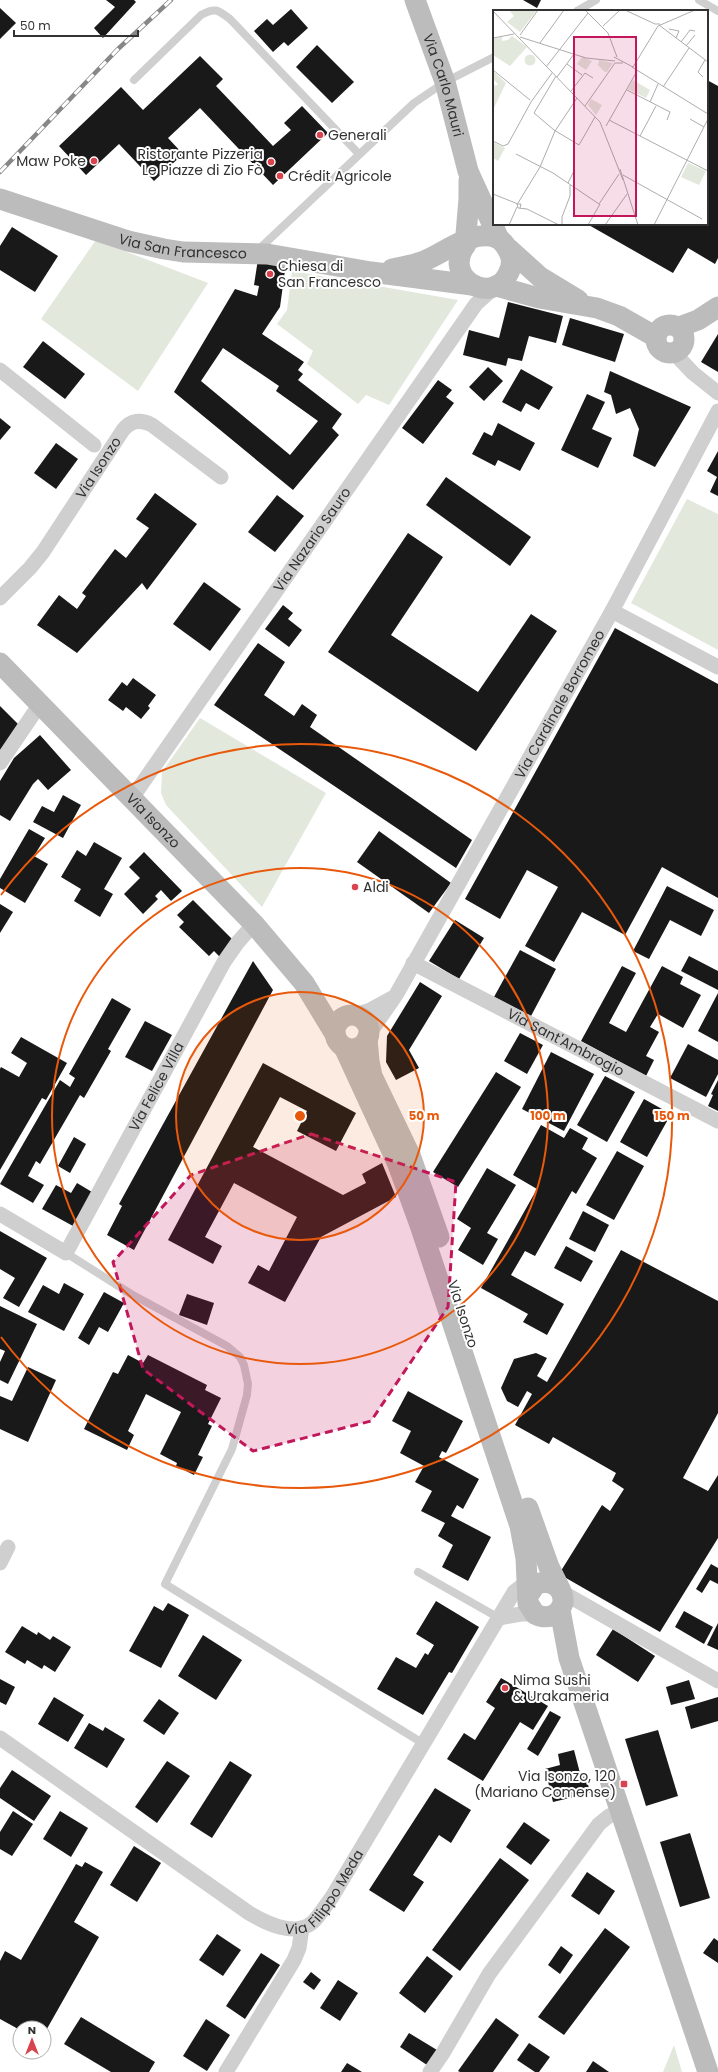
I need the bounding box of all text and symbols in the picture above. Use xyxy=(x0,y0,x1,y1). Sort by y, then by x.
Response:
inset map xyxy=(493,10,708,225)
scale bar xyxy=(14,12,138,38)
text: 50 m xyxy=(20,17,51,34)
street label: Via Carlo Mauri xyxy=(418,31,469,139)
place label: Generali xyxy=(328,125,387,145)
marker: Generali xyxy=(315,130,325,140)
place label: Ristorante Pizzeria Le Piazze di Zio Fò xyxy=(137,144,263,180)
place label: Maw Poke xyxy=(16,151,86,171)
marker: Maw Poke xyxy=(89,156,99,166)
marker: Ristorante Pizzeria Le Piazze di Zio Fò xyxy=(266,157,276,167)
place label: Crédit Agricole xyxy=(288,166,392,186)
marker: Crédit Agricole xyxy=(275,171,285,181)
street label: Via San Francesco xyxy=(116,229,247,264)
place label: Chiesa di San Francesco xyxy=(278,256,381,292)
marker: Chiesa di San Francesco xyxy=(265,269,275,279)
street label: Via Isonzo xyxy=(71,433,126,502)
street label: Via Nazario Sauro xyxy=(268,483,356,596)
street label: Via Cardinale Borromeo xyxy=(510,626,609,782)
street label: Via Isonzo xyxy=(122,789,185,853)
place label: Aldi xyxy=(363,877,389,897)
marker: Aldi xyxy=(350,882,360,892)
street label: Via Sant'Ambrogio xyxy=(504,1003,628,1081)
street label: Via Felice Villa xyxy=(124,1038,189,1135)
text: 50 m xyxy=(409,1107,440,1124)
text: 100 m xyxy=(530,1107,566,1124)
text: 150 m xyxy=(654,1107,690,1124)
centre of rings xyxy=(293,1109,307,1123)
street label: Via Isonzo xyxy=(443,1278,483,1350)
place label: Nima Sushi & Urakameria xyxy=(513,1670,609,1706)
marker: Nima Sushi & Urakameria xyxy=(500,1683,510,1693)
place label: Via Isonzo, 120 (Mariano Comense) xyxy=(474,1766,616,1802)
marker: Via Isonzo, 120 (Mariano Comense) xyxy=(619,1779,629,1789)
street label: Via Filippo Meda xyxy=(284,1846,368,1939)
north arrow xyxy=(12,2020,52,2060)
text: N xyxy=(28,2022,36,2038)

